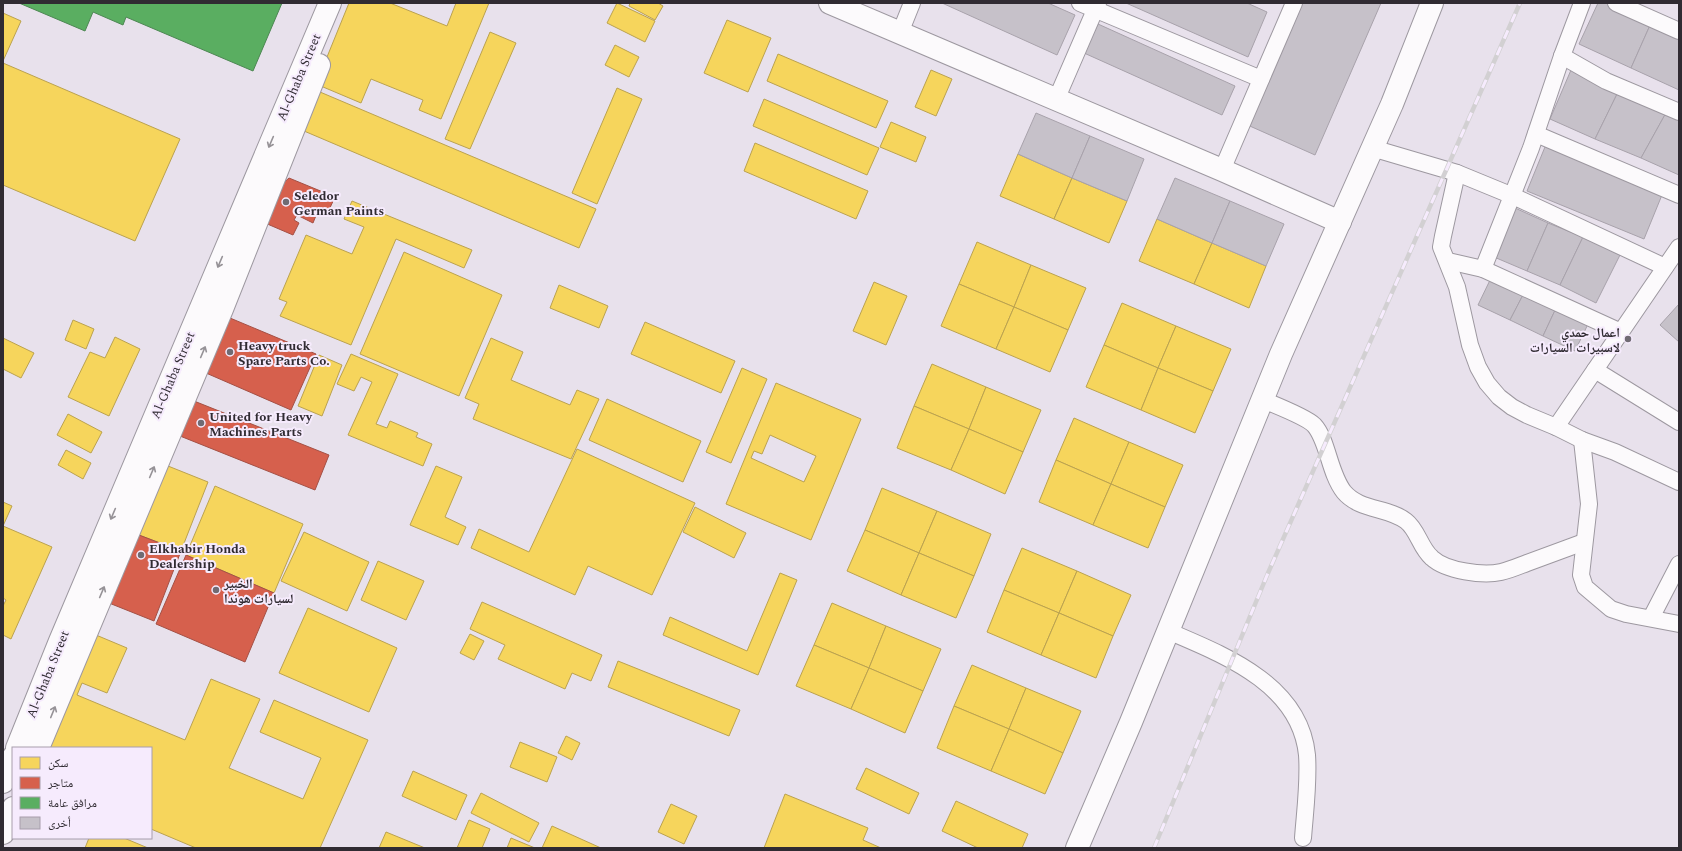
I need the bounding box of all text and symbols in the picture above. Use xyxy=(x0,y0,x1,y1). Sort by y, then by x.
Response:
street label: Al-Ghaba Street xyxy=(272,30,326,124)
one-way arrow xyxy=(266,135,274,147)
place label: Seledor German Paints xyxy=(294,186,384,221)
marker: Seledor German Paints xyxy=(281,197,291,207)
one-way arrow xyxy=(216,255,223,267)
place label: اعمال حمدي لاسبيرات السيارات xyxy=(1530,323,1620,358)
street label: Al-Ghaba Street xyxy=(146,328,200,422)
marker: اعمال حمدي لاسبيرات السيارات xyxy=(1623,334,1633,344)
place label: Heavy truck Spare Parts Co. xyxy=(238,336,330,371)
one-way arrow xyxy=(200,347,207,359)
marker: Heavy truck Spare Parts Co. xyxy=(225,347,235,357)
place label: United for Heavy Machines Parts xyxy=(209,407,313,442)
marker: United for Heavy Machines Parts xyxy=(196,418,206,428)
one-way arrow xyxy=(149,466,157,478)
one-way arrow xyxy=(109,508,116,520)
place label: Elkhabir Honda Dealership xyxy=(149,539,246,574)
marker: Elkhabir Honda Dealership xyxy=(136,550,146,560)
place label: الخبير لسيارات هوندا xyxy=(223,574,293,609)
marker: الخبير لسيارات هوندا xyxy=(211,585,221,595)
one-way arrow xyxy=(99,586,106,598)
street label: Al-Ghaba Street xyxy=(21,627,75,721)
one-way arrow xyxy=(49,706,57,718)
legend xyxy=(12,747,152,839)
text: سكن xyxy=(48,754,69,773)
text: متاجر xyxy=(47,774,73,793)
text: مرافق عامة xyxy=(48,794,97,813)
text: أخرى xyxy=(48,814,71,833)

